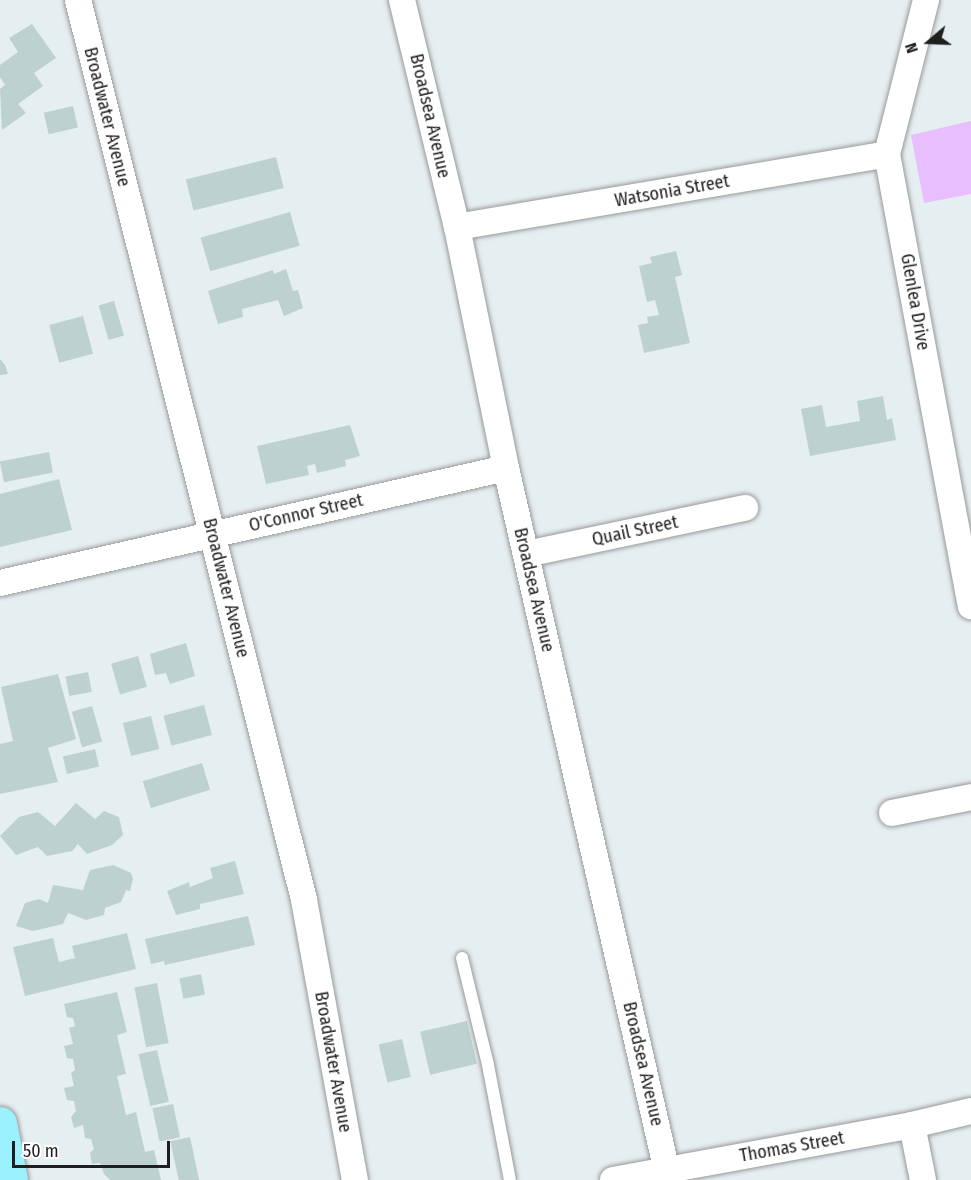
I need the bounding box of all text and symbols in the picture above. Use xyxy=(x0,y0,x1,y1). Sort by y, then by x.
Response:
north arrow xyxy=(899,12,959,72)
text: N xyxy=(901,40,922,56)
street label: Broadwater Avenue xyxy=(79,45,135,189)
street label: Broadsea Avenue xyxy=(405,52,455,180)
street label: Watsonia Street xyxy=(613,170,731,212)
street label: Glenlea Drive xyxy=(896,252,934,352)
street label: O'Connor Street xyxy=(247,489,365,537)
street label: Quail Street xyxy=(590,511,680,551)
street label: Broadwater Avenue xyxy=(198,516,254,660)
street label: Broadsea Avenue xyxy=(509,526,559,654)
street label: Broadwater Avenue xyxy=(310,990,356,1134)
street label: Broadsea Avenue xyxy=(618,1000,668,1128)
street label: Thomas Street xyxy=(738,1127,846,1167)
scale bar xyxy=(15,1129,172,1167)
text: 50 m xyxy=(23,1140,59,1162)

